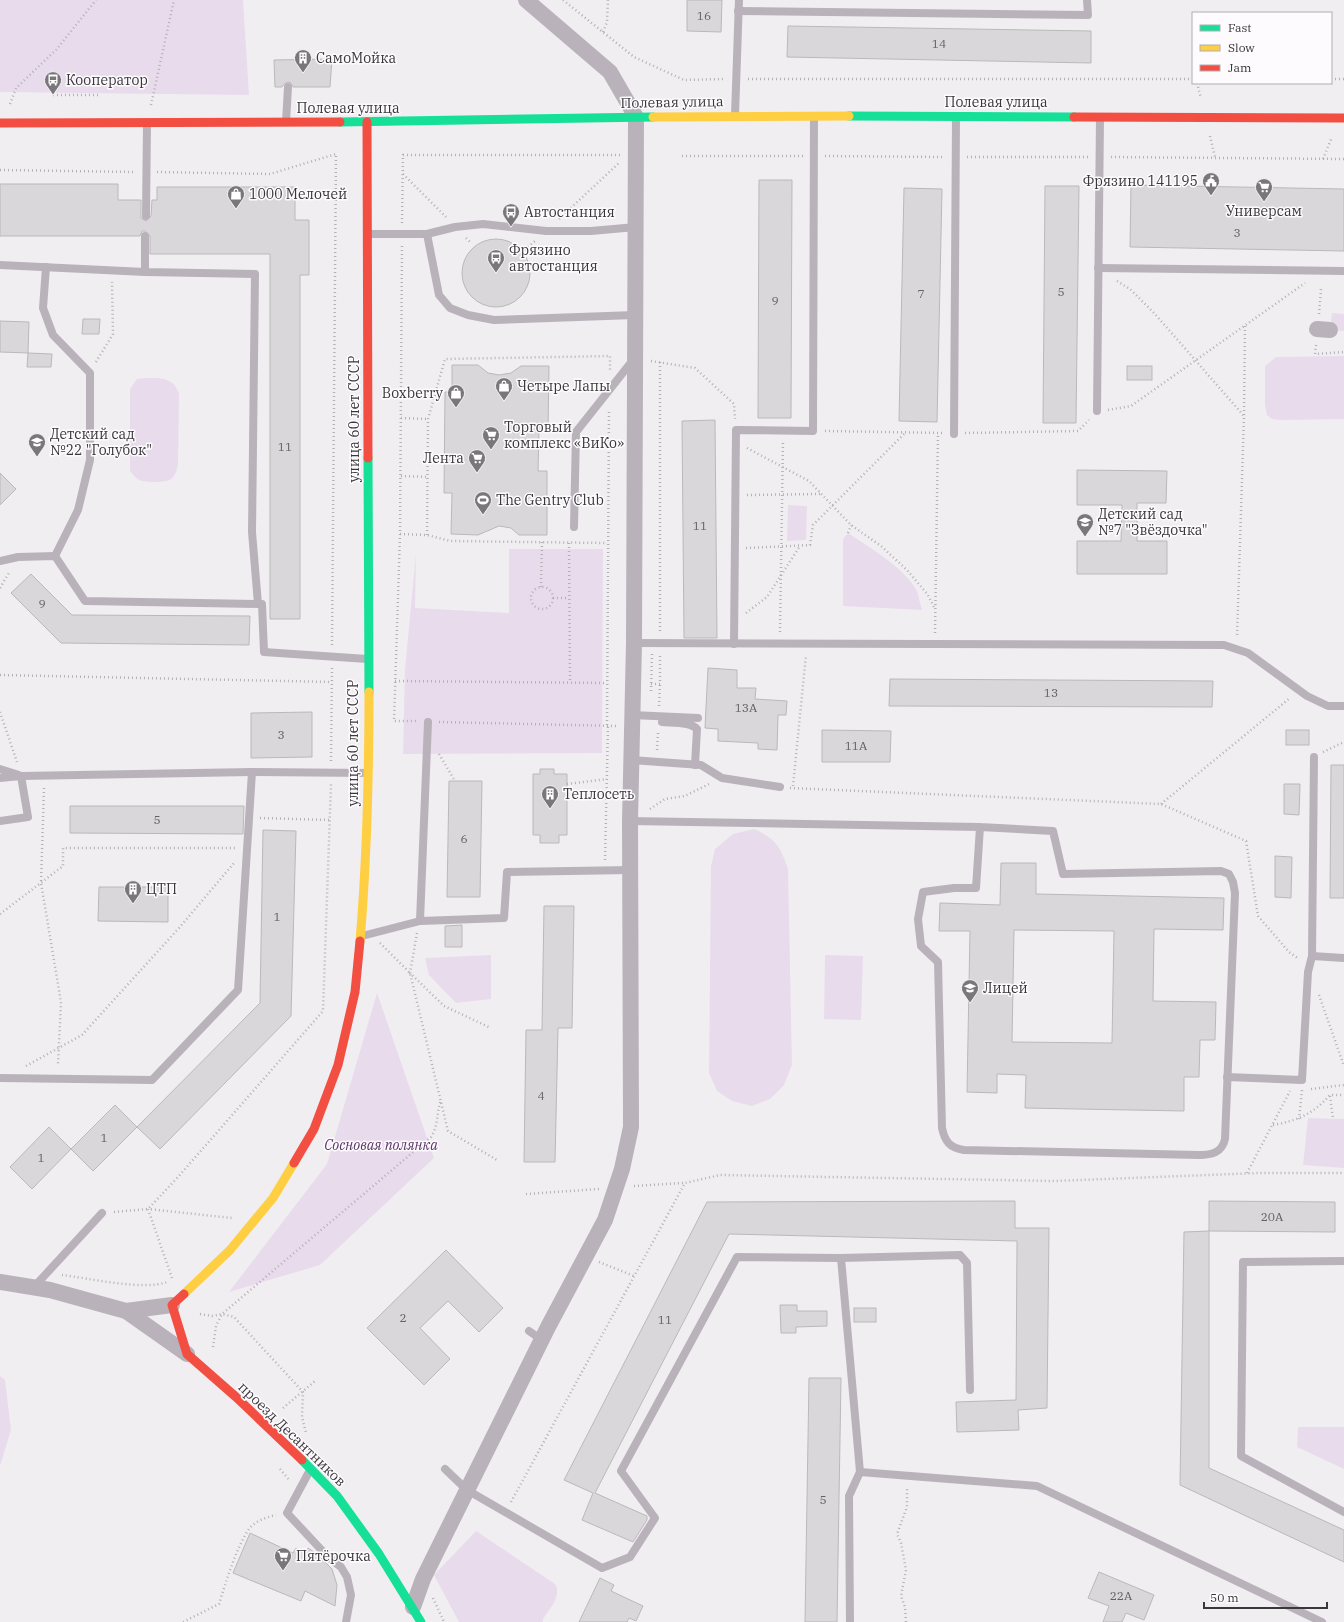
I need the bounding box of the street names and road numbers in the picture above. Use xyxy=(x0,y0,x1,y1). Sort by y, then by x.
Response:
street label: Полевая улица xyxy=(620,92,724,112)
street label: Полевая улица xyxy=(944,93,1048,111)
street label: Полевая улица xyxy=(296,99,400,117)
street label: улица 60 лет СССР xyxy=(345,355,363,482)
street label: улица 60 лет СССР xyxy=(344,679,362,806)
street label: проезд Десантников xyxy=(234,1378,350,1490)

